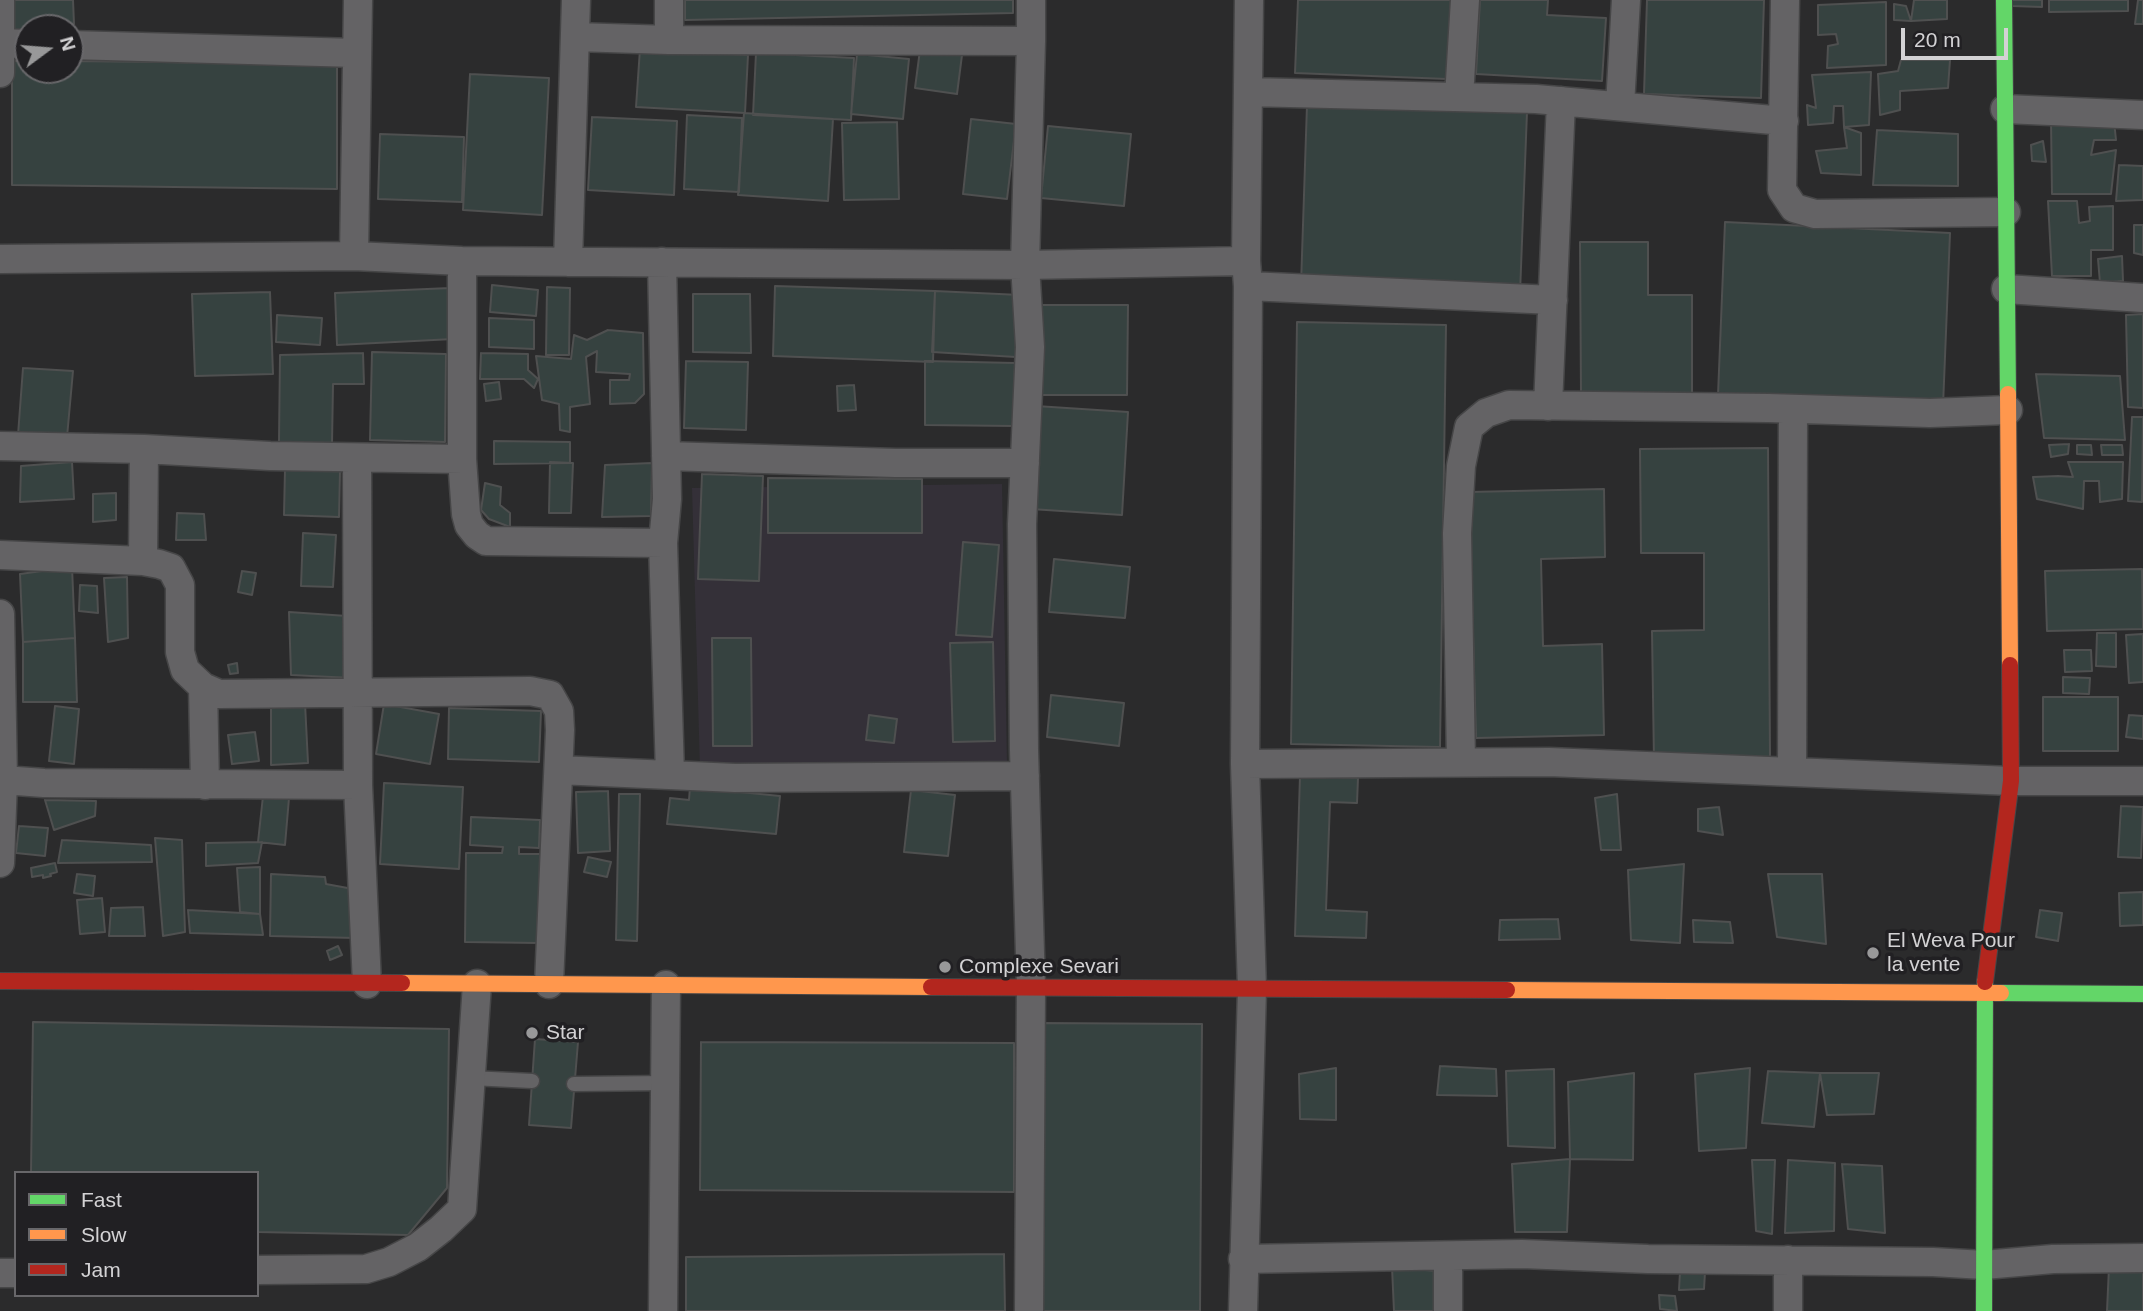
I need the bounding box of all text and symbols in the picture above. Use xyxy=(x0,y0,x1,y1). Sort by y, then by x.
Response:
north arrow xyxy=(14,14,84,84)
scale bar xyxy=(1905,14,2012,58)
text: 20 m xyxy=(1914,28,1961,51)
text: N xyxy=(56,34,80,53)
place label: El Weva Pour la vente xyxy=(1887,928,2015,978)
marker: El Weva Pour la vente xyxy=(1865,945,1881,961)
place label: Complexe Sevari xyxy=(959,954,1119,980)
marker: Complexe Sevari xyxy=(937,959,953,975)
place label: Star xyxy=(546,1020,585,1046)
marker: Star xyxy=(524,1025,540,1041)
legend xyxy=(14,1171,259,1297)
text: Fast xyxy=(81,1188,122,1211)
text: Slow xyxy=(81,1223,127,1246)
text: Jam xyxy=(81,1258,121,1281)

